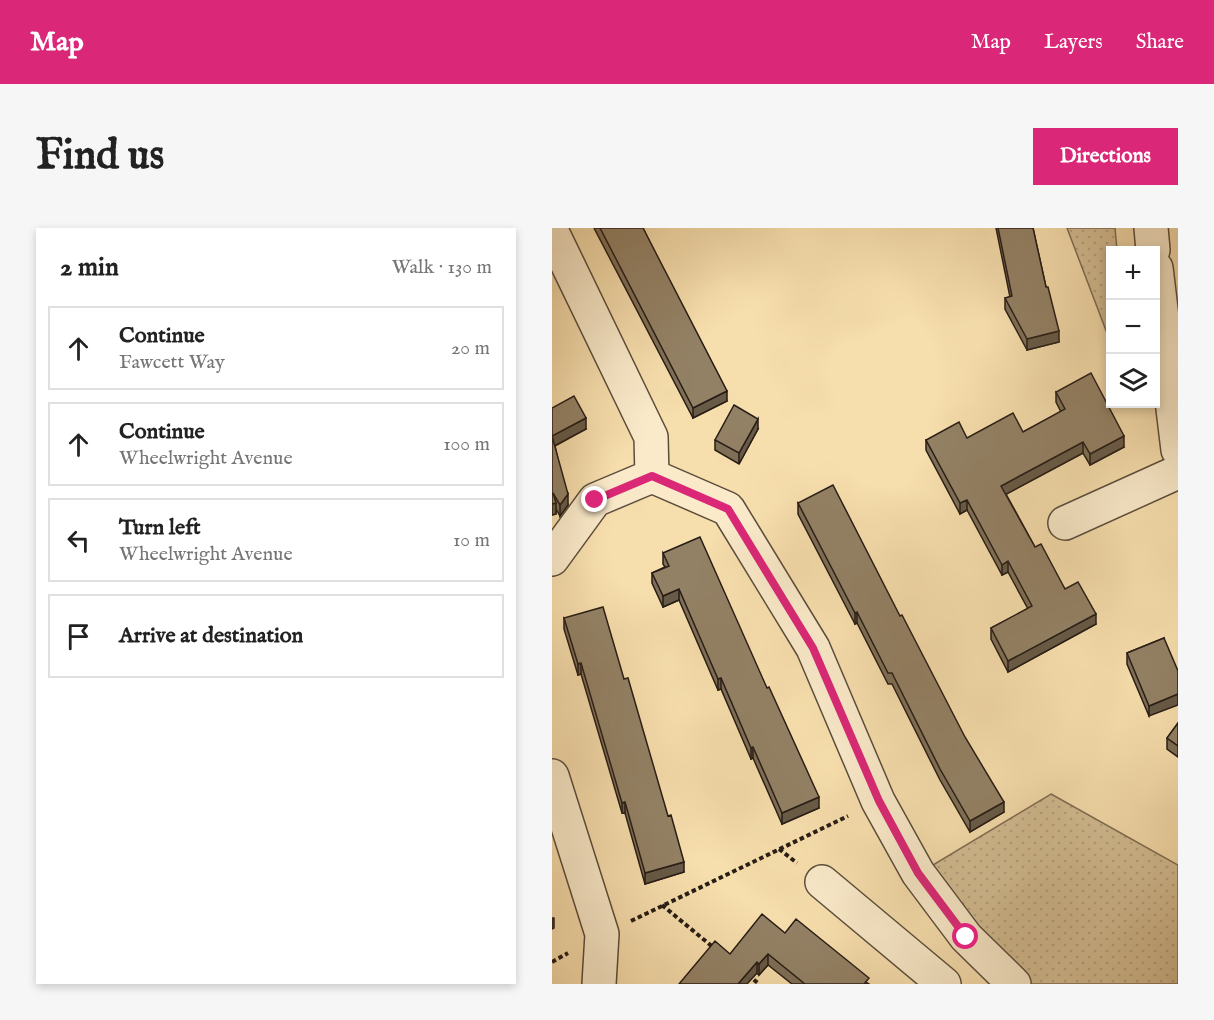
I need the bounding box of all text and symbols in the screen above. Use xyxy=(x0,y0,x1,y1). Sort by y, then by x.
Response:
text: Map xyxy=(30,25,84,60)
text: Map xyxy=(971,29,1011,56)
text: Layers xyxy=(1044,29,1103,56)
text: Share xyxy=(1136,29,1184,56)
button: Directions xyxy=(1033,128,1178,185)
text: Find us xyxy=(36,130,164,183)
map controls xyxy=(1106,246,1160,408)
button: + xyxy=(1106,246,1160,300)
text: 2 min xyxy=(60,251,119,284)
text: Walk · 130 m xyxy=(392,255,492,280)
button: − xyxy=(1106,300,1160,354)
text: Continue xyxy=(119,322,205,350)
icon: ahead xyxy=(62,332,95,365)
text: 20 m xyxy=(451,336,490,361)
text: Fawcett Way xyxy=(119,350,225,375)
button: layers xyxy=(1106,354,1160,408)
text: Continue xyxy=(119,418,205,446)
icon: ahead xyxy=(62,428,95,461)
text: 100 m xyxy=(443,432,490,457)
text: Wheelwright Avenue xyxy=(119,446,293,471)
route end xyxy=(581,486,607,512)
text: Turn left xyxy=(119,514,201,542)
icon: left xyxy=(62,524,95,557)
text: 10 m xyxy=(453,528,490,553)
text: Wheelwright Avenue xyxy=(119,542,293,567)
icon: arrive xyxy=(62,620,95,653)
text: Arrive at destination xyxy=(119,622,303,650)
route start xyxy=(952,923,978,949)

